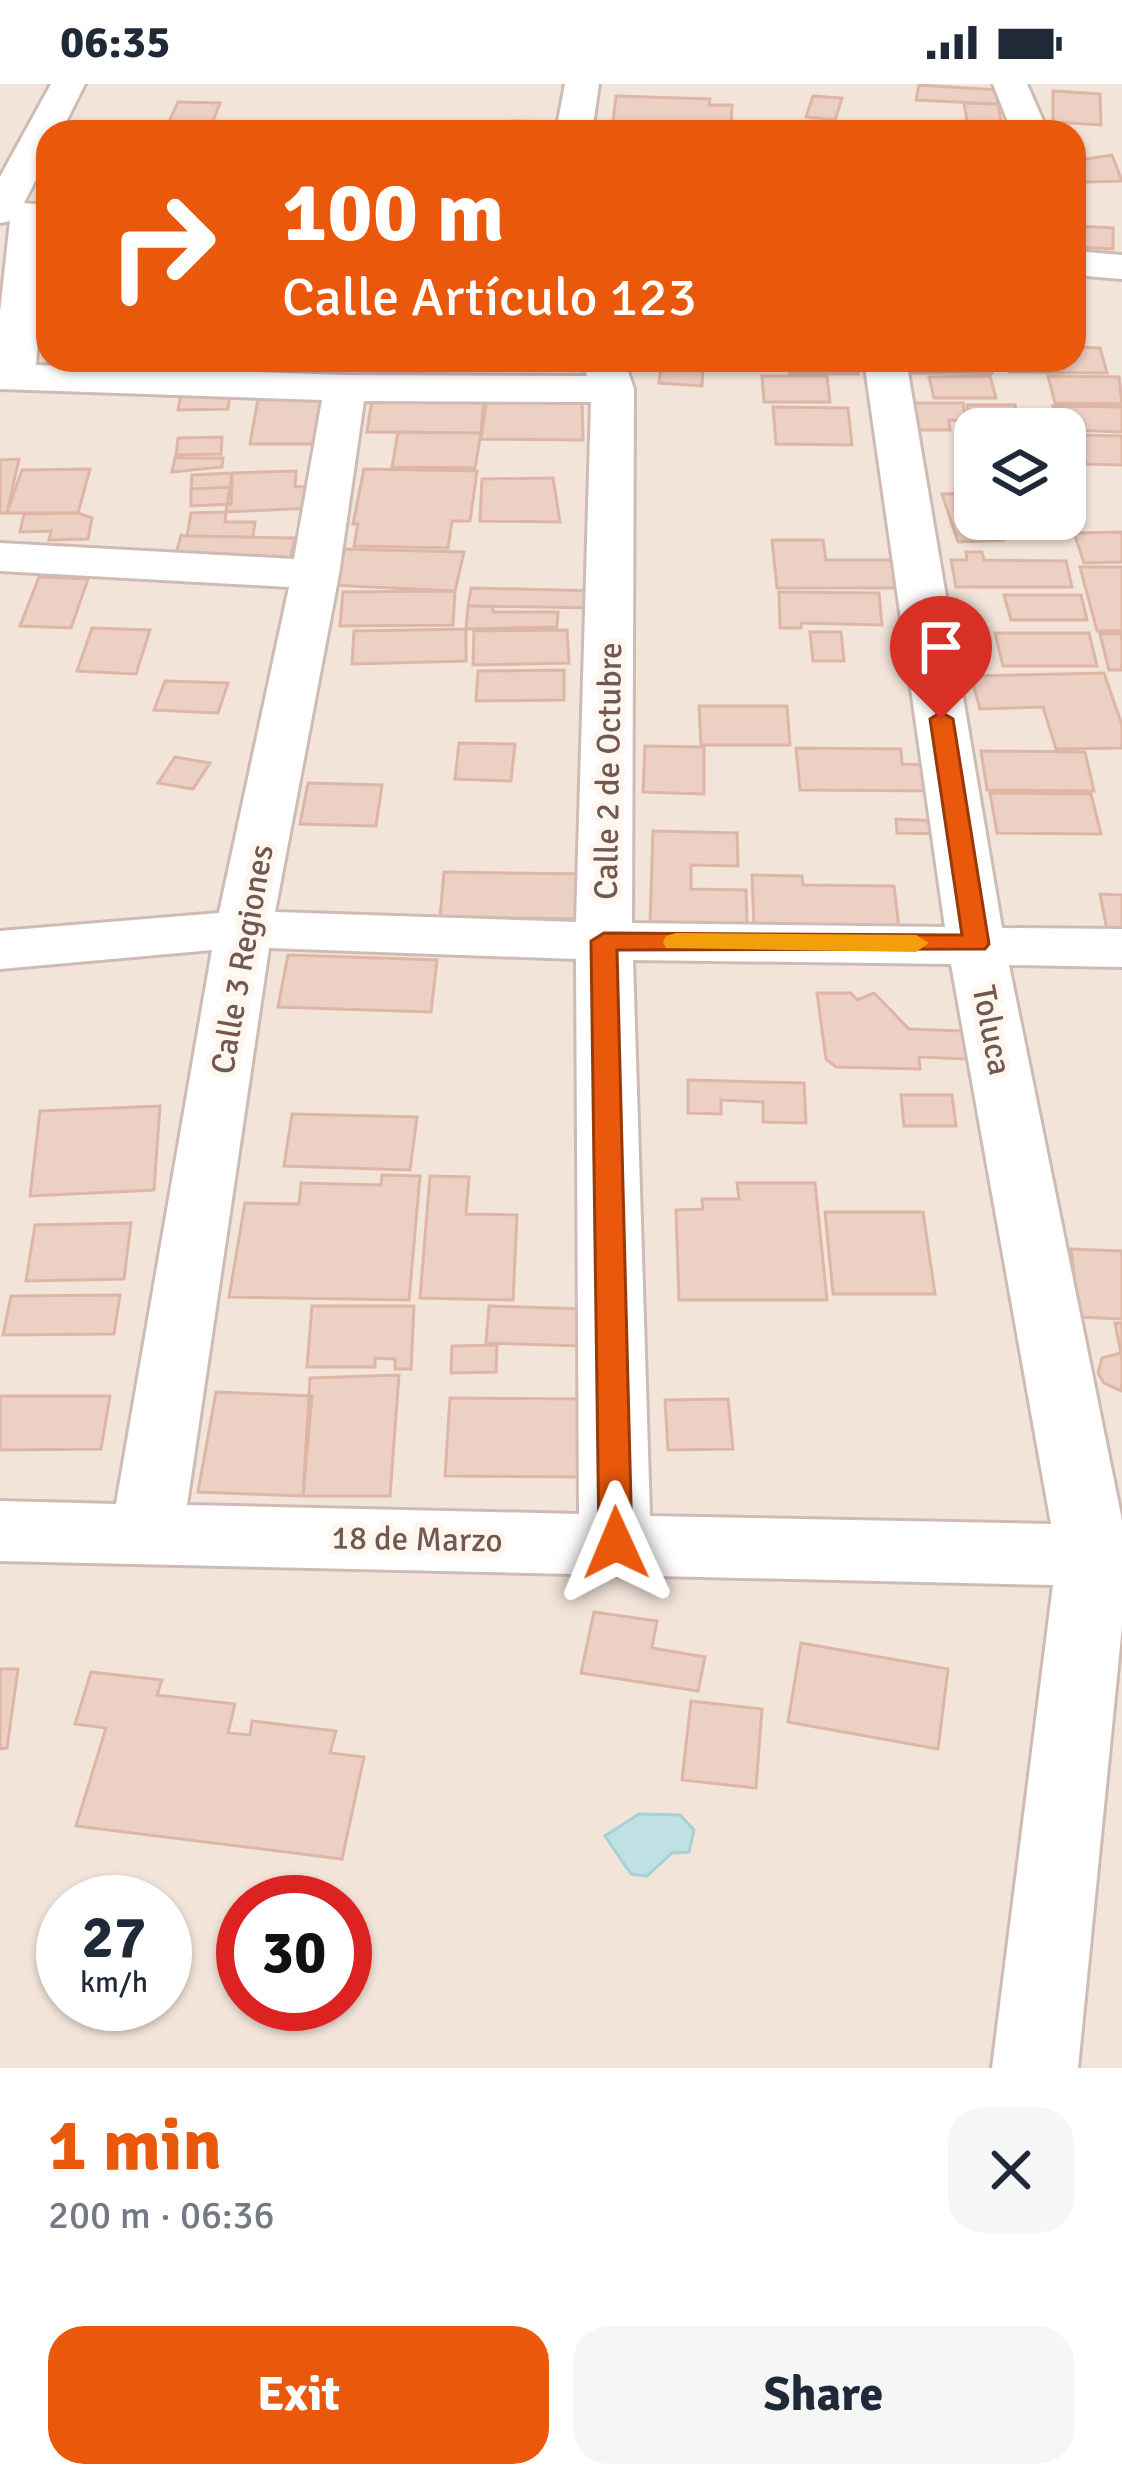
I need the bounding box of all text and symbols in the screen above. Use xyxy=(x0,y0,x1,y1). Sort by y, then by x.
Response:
text: 06:35 xyxy=(60,15,170,70)
text: 100 m xyxy=(282,161,504,265)
icon: right xyxy=(84,168,240,324)
text: Calle Artículo 123 xyxy=(282,264,697,331)
map controls xyxy=(954,408,1086,540)
button: layers xyxy=(954,408,1086,540)
pin xyxy=(890,596,992,719)
icon: arrive xyxy=(908,614,974,680)
street label: Calle 2 de Octubre xyxy=(586,642,631,900)
street label: Calle 3 Regiones xyxy=(202,841,283,1077)
street label: Toluca xyxy=(963,982,1020,1078)
position arrow xyxy=(553,1480,679,1606)
street label: 18 de Marzo xyxy=(331,1518,503,1561)
speed limit sign: 30 xyxy=(216,1875,372,2031)
text: 27 xyxy=(82,1901,146,1975)
text: km/h xyxy=(80,1964,148,2001)
text: 1 min xyxy=(48,2101,222,2190)
button: close xyxy=(948,2107,1074,2233)
text: 200 m · 06:36 xyxy=(48,2191,275,2239)
button: Exit xyxy=(48,2326,549,2464)
button: Share xyxy=(573,2326,1074,2464)

